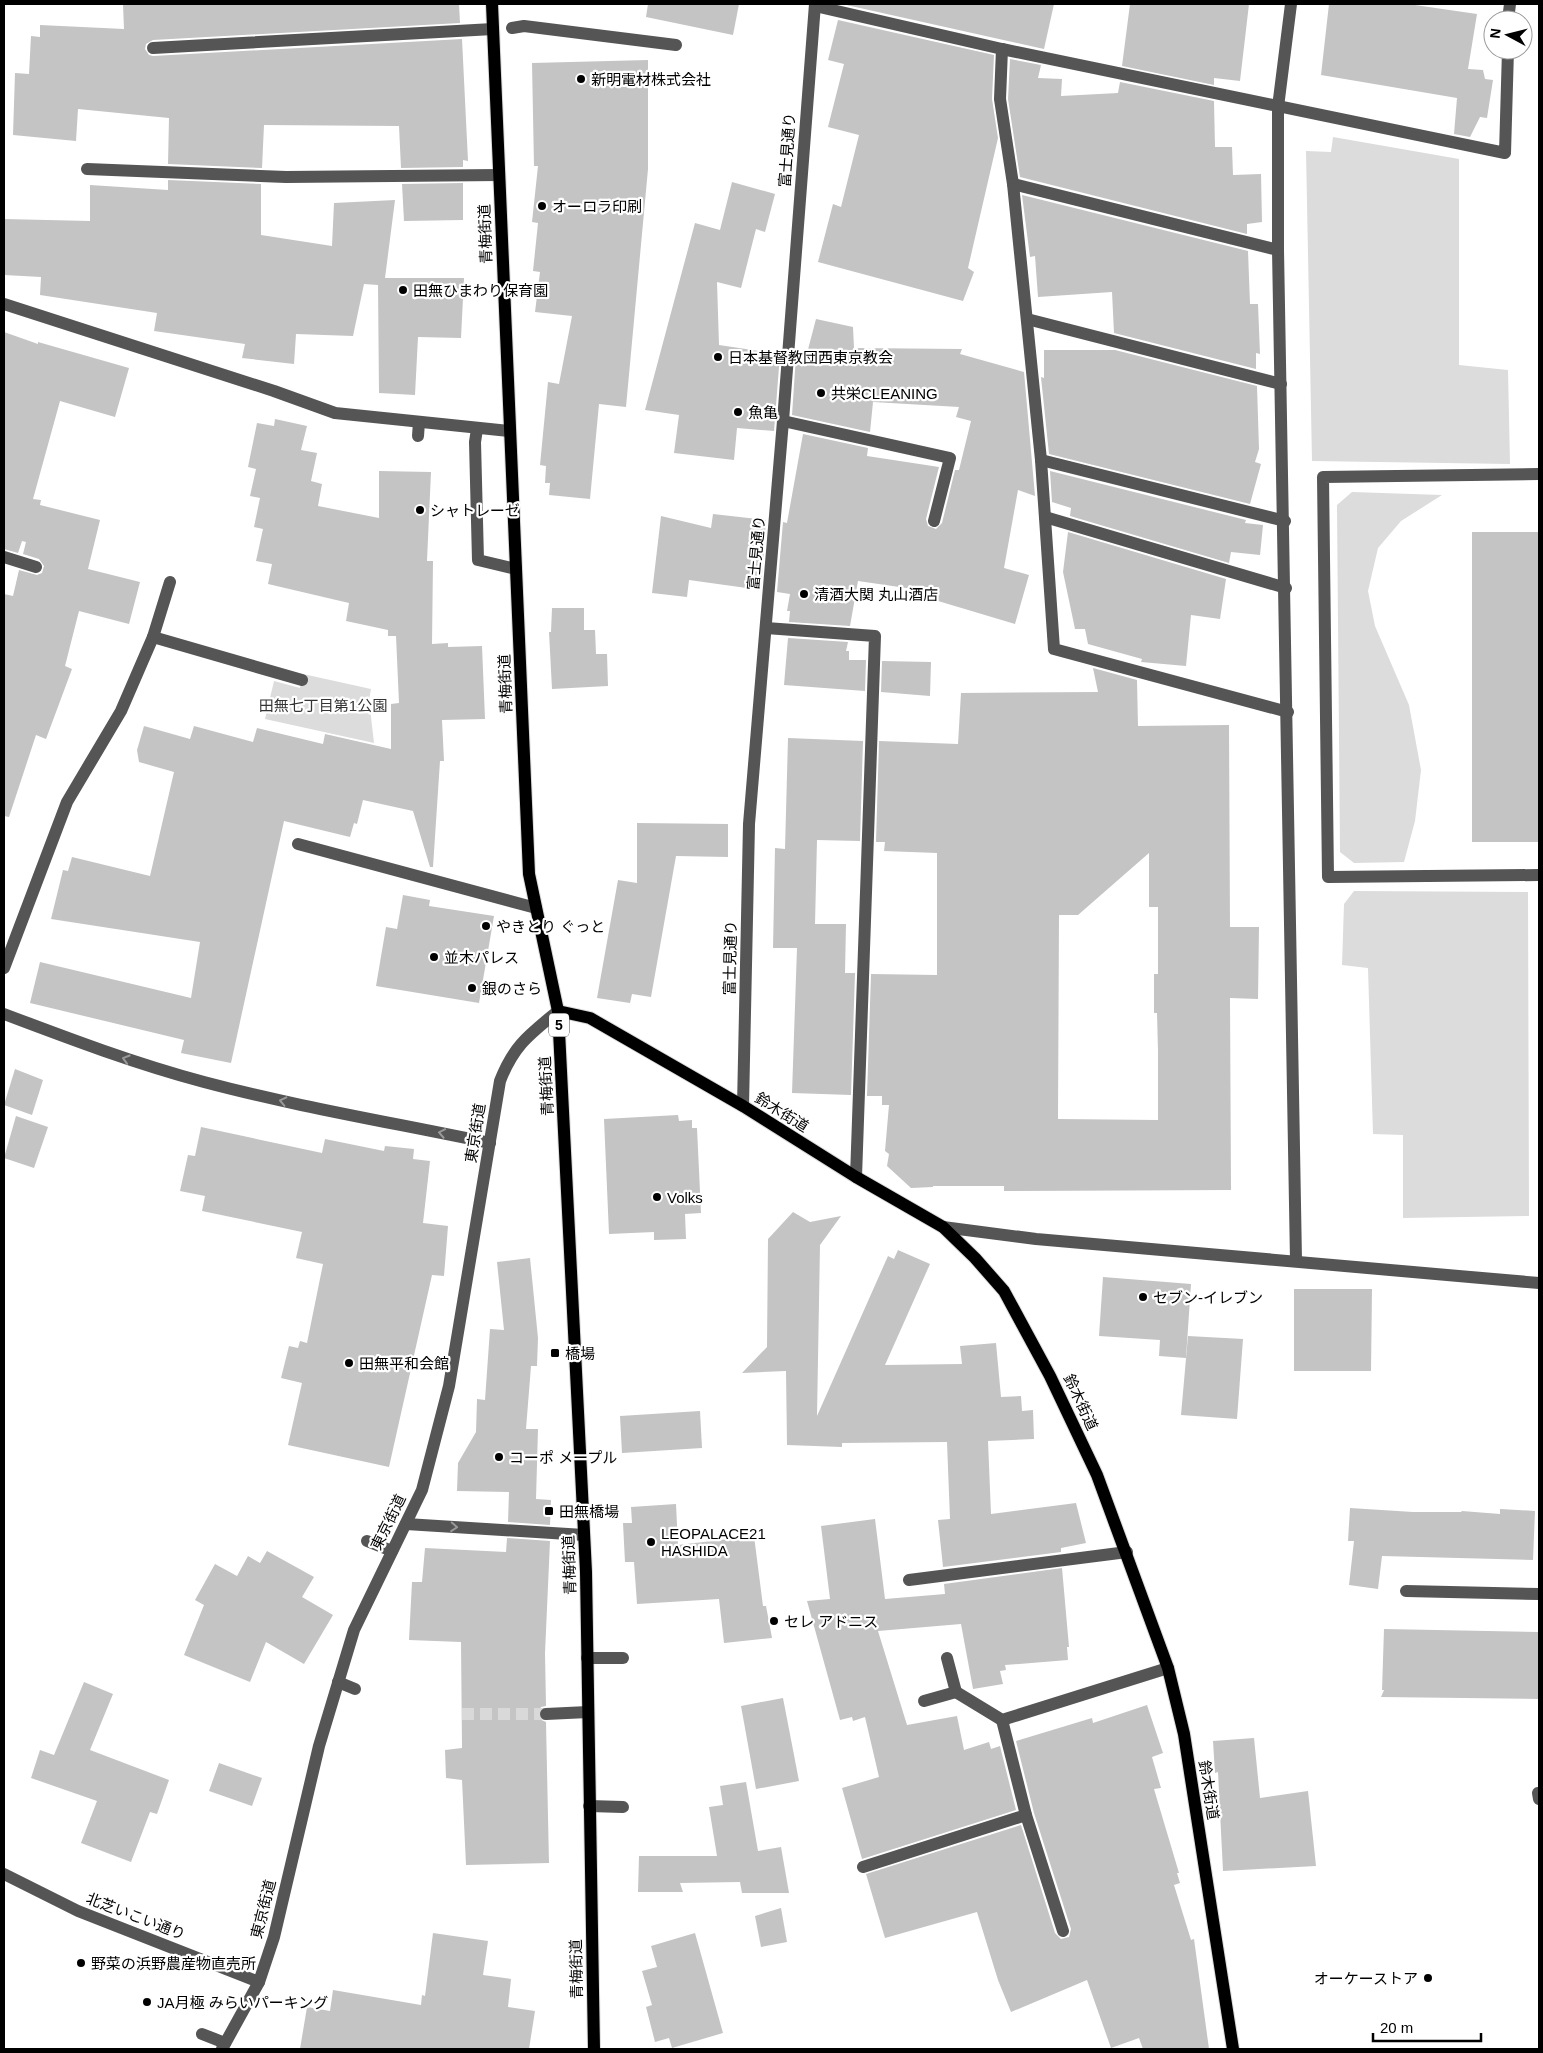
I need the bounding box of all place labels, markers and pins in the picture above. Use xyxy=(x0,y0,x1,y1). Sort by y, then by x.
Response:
place label: 新明電材株式会社 xyxy=(591,71,711,88)
marker: 新明電材株式会社 xyxy=(575,73,587,85)
place label: オーロラ印刷 xyxy=(552,198,642,215)
marker: オーロラ印刷 xyxy=(536,200,548,212)
place label: 田無ひまわり保育園 xyxy=(413,282,548,299)
marker: 田無ひまわり保育園 xyxy=(397,284,409,296)
place label: 日本基督教団西東京教会 xyxy=(728,349,893,366)
marker: 日本基督教団西東京教会 xyxy=(712,351,724,363)
place label: 共栄CLEANING xyxy=(831,385,938,402)
marker: 共栄CLEANING xyxy=(815,387,827,399)
place label: 魚亀 xyxy=(748,404,778,421)
marker: 魚亀 xyxy=(732,406,744,418)
place label: シャトレーゼ xyxy=(430,502,520,519)
marker: シャトレーゼ xyxy=(414,504,426,516)
place label: 清酒大関 丸山酒店 xyxy=(814,586,938,603)
marker: 清酒大関 丸山酒店 xyxy=(798,588,810,600)
place label: やきとり ぐっと xyxy=(496,918,605,935)
marker: やきとり ぐっと xyxy=(480,920,492,932)
place label: 並木パレス xyxy=(444,949,519,966)
marker: 並木パレス xyxy=(428,951,440,963)
place label: 銀のさら xyxy=(482,980,542,997)
marker: 銀のさら xyxy=(466,982,478,994)
place label: Volks xyxy=(667,1189,703,1206)
marker: Volks xyxy=(651,1191,663,1203)
place label: セブン-イレブン xyxy=(1153,1289,1263,1306)
marker: セブン-イレブン xyxy=(1137,1291,1149,1303)
place label: 橋場 xyxy=(565,1345,595,1362)
marker: 橋場 xyxy=(549,1347,561,1359)
place label: 田無平和会館 xyxy=(359,1355,449,1372)
marker: 田無平和会館 xyxy=(343,1357,355,1369)
place label: コーポ メープル xyxy=(509,1449,617,1466)
marker: コーポ メープル xyxy=(493,1451,505,1463)
place label: 田無橋場 xyxy=(559,1503,619,1520)
marker: 田無橋場 xyxy=(543,1505,555,1517)
place label: LEOPALACE21 HASHIDA xyxy=(661,1525,766,1559)
marker: LEOPALACE21 HASHIDA xyxy=(645,1536,657,1548)
place label: セレ アドニス xyxy=(784,1613,878,1630)
marker: セレ アドニス xyxy=(768,1615,780,1627)
place label: 野菜の浜野農産物直売所 xyxy=(91,1955,256,1972)
marker: 野菜の浜野農産物直売所 xyxy=(75,1957,87,1969)
place label: オーケーストア xyxy=(1314,1970,1418,1987)
marker: オーケーストア xyxy=(1422,1972,1434,1984)
place label: JA月極 みらいパーキング xyxy=(157,1994,328,2011)
marker: JA月極 みらいパーキング xyxy=(141,1996,153,2008)

